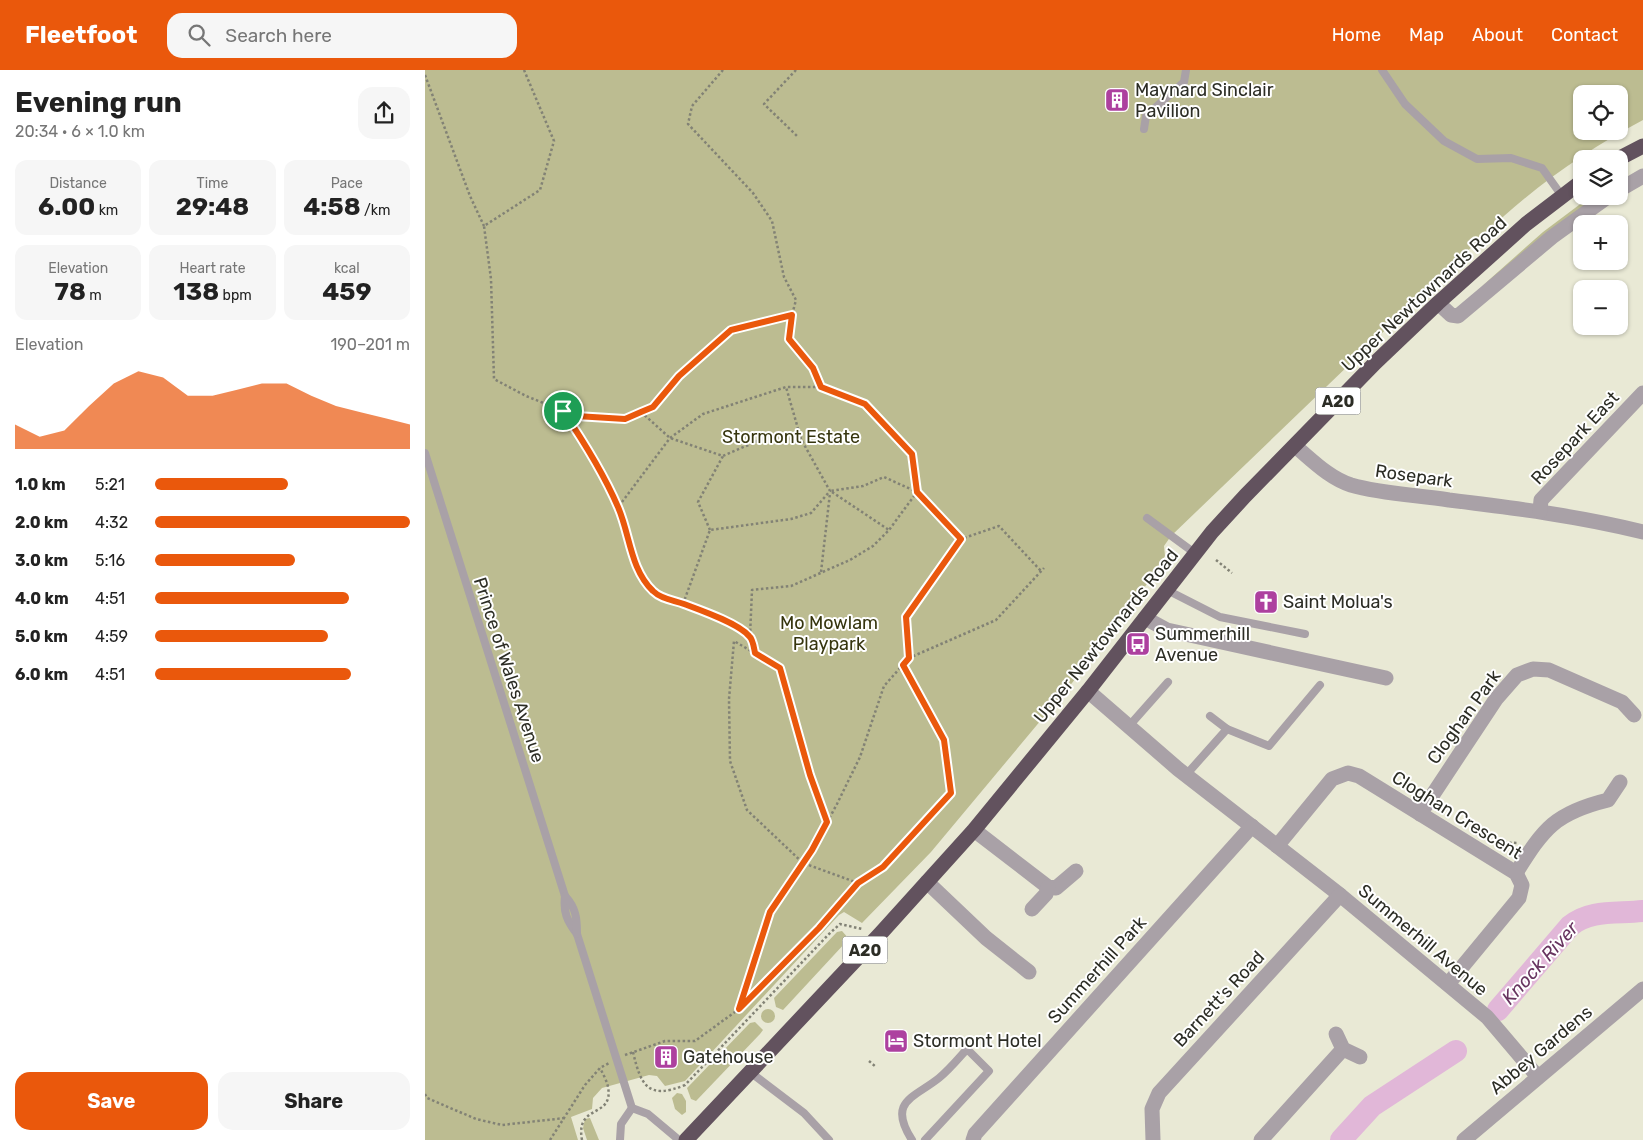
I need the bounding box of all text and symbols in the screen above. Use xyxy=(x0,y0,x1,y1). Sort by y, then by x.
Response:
search box xyxy=(167,13,517,58)
text: Fleetfoot xyxy=(25,21,137,49)
icon: search xyxy=(185,21,213,49)
text: Search here xyxy=(225,24,332,47)
text: Home xyxy=(1332,24,1381,46)
text: Map xyxy=(1409,24,1444,46)
text: About xyxy=(1472,24,1523,46)
text: Contact xyxy=(1551,24,1618,46)
place label: Maynard Sinclair Pavilion xyxy=(1135,79,1274,122)
map controls xyxy=(1573,85,1628,335)
button: locate xyxy=(1573,85,1628,140)
text: Evening run xyxy=(15,86,182,119)
button: share xyxy=(358,87,410,139)
building icon: Maynard Sinclair Pavilion xyxy=(1104,87,1130,113)
text: 20:34 · 6 × 1.0 km xyxy=(15,122,145,141)
button: layers xyxy=(1573,150,1628,205)
text: Distance xyxy=(49,175,107,192)
text: Time xyxy=(197,175,228,192)
text: Pace xyxy=(331,175,363,192)
text: 6.00 xyxy=(38,192,95,221)
text: 29:48 xyxy=(176,192,249,221)
text: 4:58 xyxy=(303,192,361,221)
text: km xyxy=(95,202,118,219)
text: /km xyxy=(361,202,390,219)
street label: Upper Newtownards Road xyxy=(1337,212,1511,376)
button: + xyxy=(1573,215,1628,270)
text: Elevation xyxy=(48,260,108,277)
text: Heart rate xyxy=(180,260,245,277)
text: kcal xyxy=(334,260,360,277)
text: 78 xyxy=(55,277,86,306)
text: 138 xyxy=(173,277,219,306)
text: 459 xyxy=(322,277,371,306)
button: − xyxy=(1573,280,1628,335)
text: m xyxy=(86,287,102,304)
text: bpm xyxy=(219,287,252,304)
text: Elevation xyxy=(15,335,84,354)
text: 190–201 m xyxy=(330,335,410,354)
street label: Rosepark East xyxy=(1526,387,1624,489)
road number: A20 xyxy=(1315,388,1361,414)
pin xyxy=(542,390,584,432)
icon: arrive xyxy=(549,397,577,425)
park label: Stormont Estate xyxy=(722,426,860,448)
street label: Rosepark xyxy=(1374,460,1455,492)
text: 1.0 km xyxy=(15,475,66,494)
text: 5:21 xyxy=(95,475,125,494)
text: 2.0 km xyxy=(15,513,68,532)
text: 4:32 xyxy=(95,513,128,532)
street label: Upper Newtownards Road xyxy=(1029,544,1183,728)
text: 3.0 km xyxy=(15,551,68,570)
text: 5:16 xyxy=(95,551,125,570)
street label: Prince of Wales Avenue xyxy=(469,575,549,765)
text: 4.0 km xyxy=(15,589,69,608)
text: 4:51 xyxy=(95,589,125,608)
church icon: Saint Molua's xyxy=(1253,589,1279,615)
place label: Saint Molua's xyxy=(1283,591,1393,613)
park label: Mo Mowlam Playpark xyxy=(780,612,878,655)
place label: Summerhill Avenue xyxy=(1155,623,1250,666)
text: 5.0 km xyxy=(15,627,68,646)
text: 4:59 xyxy=(95,627,128,646)
bus stop icon: Summerhill Avenue xyxy=(1125,631,1151,657)
text: 6.0 km xyxy=(15,665,68,684)
text: 4:51 xyxy=(95,665,125,684)
street label: Cloghan Park xyxy=(1422,665,1506,768)
street label: Cloghan Crescent xyxy=(1388,766,1526,864)
street label: Summerhill Avenue xyxy=(1354,880,1492,1000)
street label: Summerhill Park xyxy=(1043,911,1151,1028)
water label: Knock River xyxy=(1497,916,1584,1009)
road number: A20 xyxy=(843,936,887,964)
street label: Barnett's Road xyxy=(1169,946,1269,1052)
street label: Abbey Gardens xyxy=(1485,1001,1597,1099)
hotel icon: Stormont Hotel xyxy=(883,1028,909,1054)
place label: Stormont Hotel xyxy=(913,1030,1042,1052)
building icon: Gatehouse xyxy=(653,1044,679,1070)
place label: Gatehouse xyxy=(683,1046,774,1068)
button: Save xyxy=(15,1072,208,1130)
button: Share xyxy=(218,1072,410,1130)

